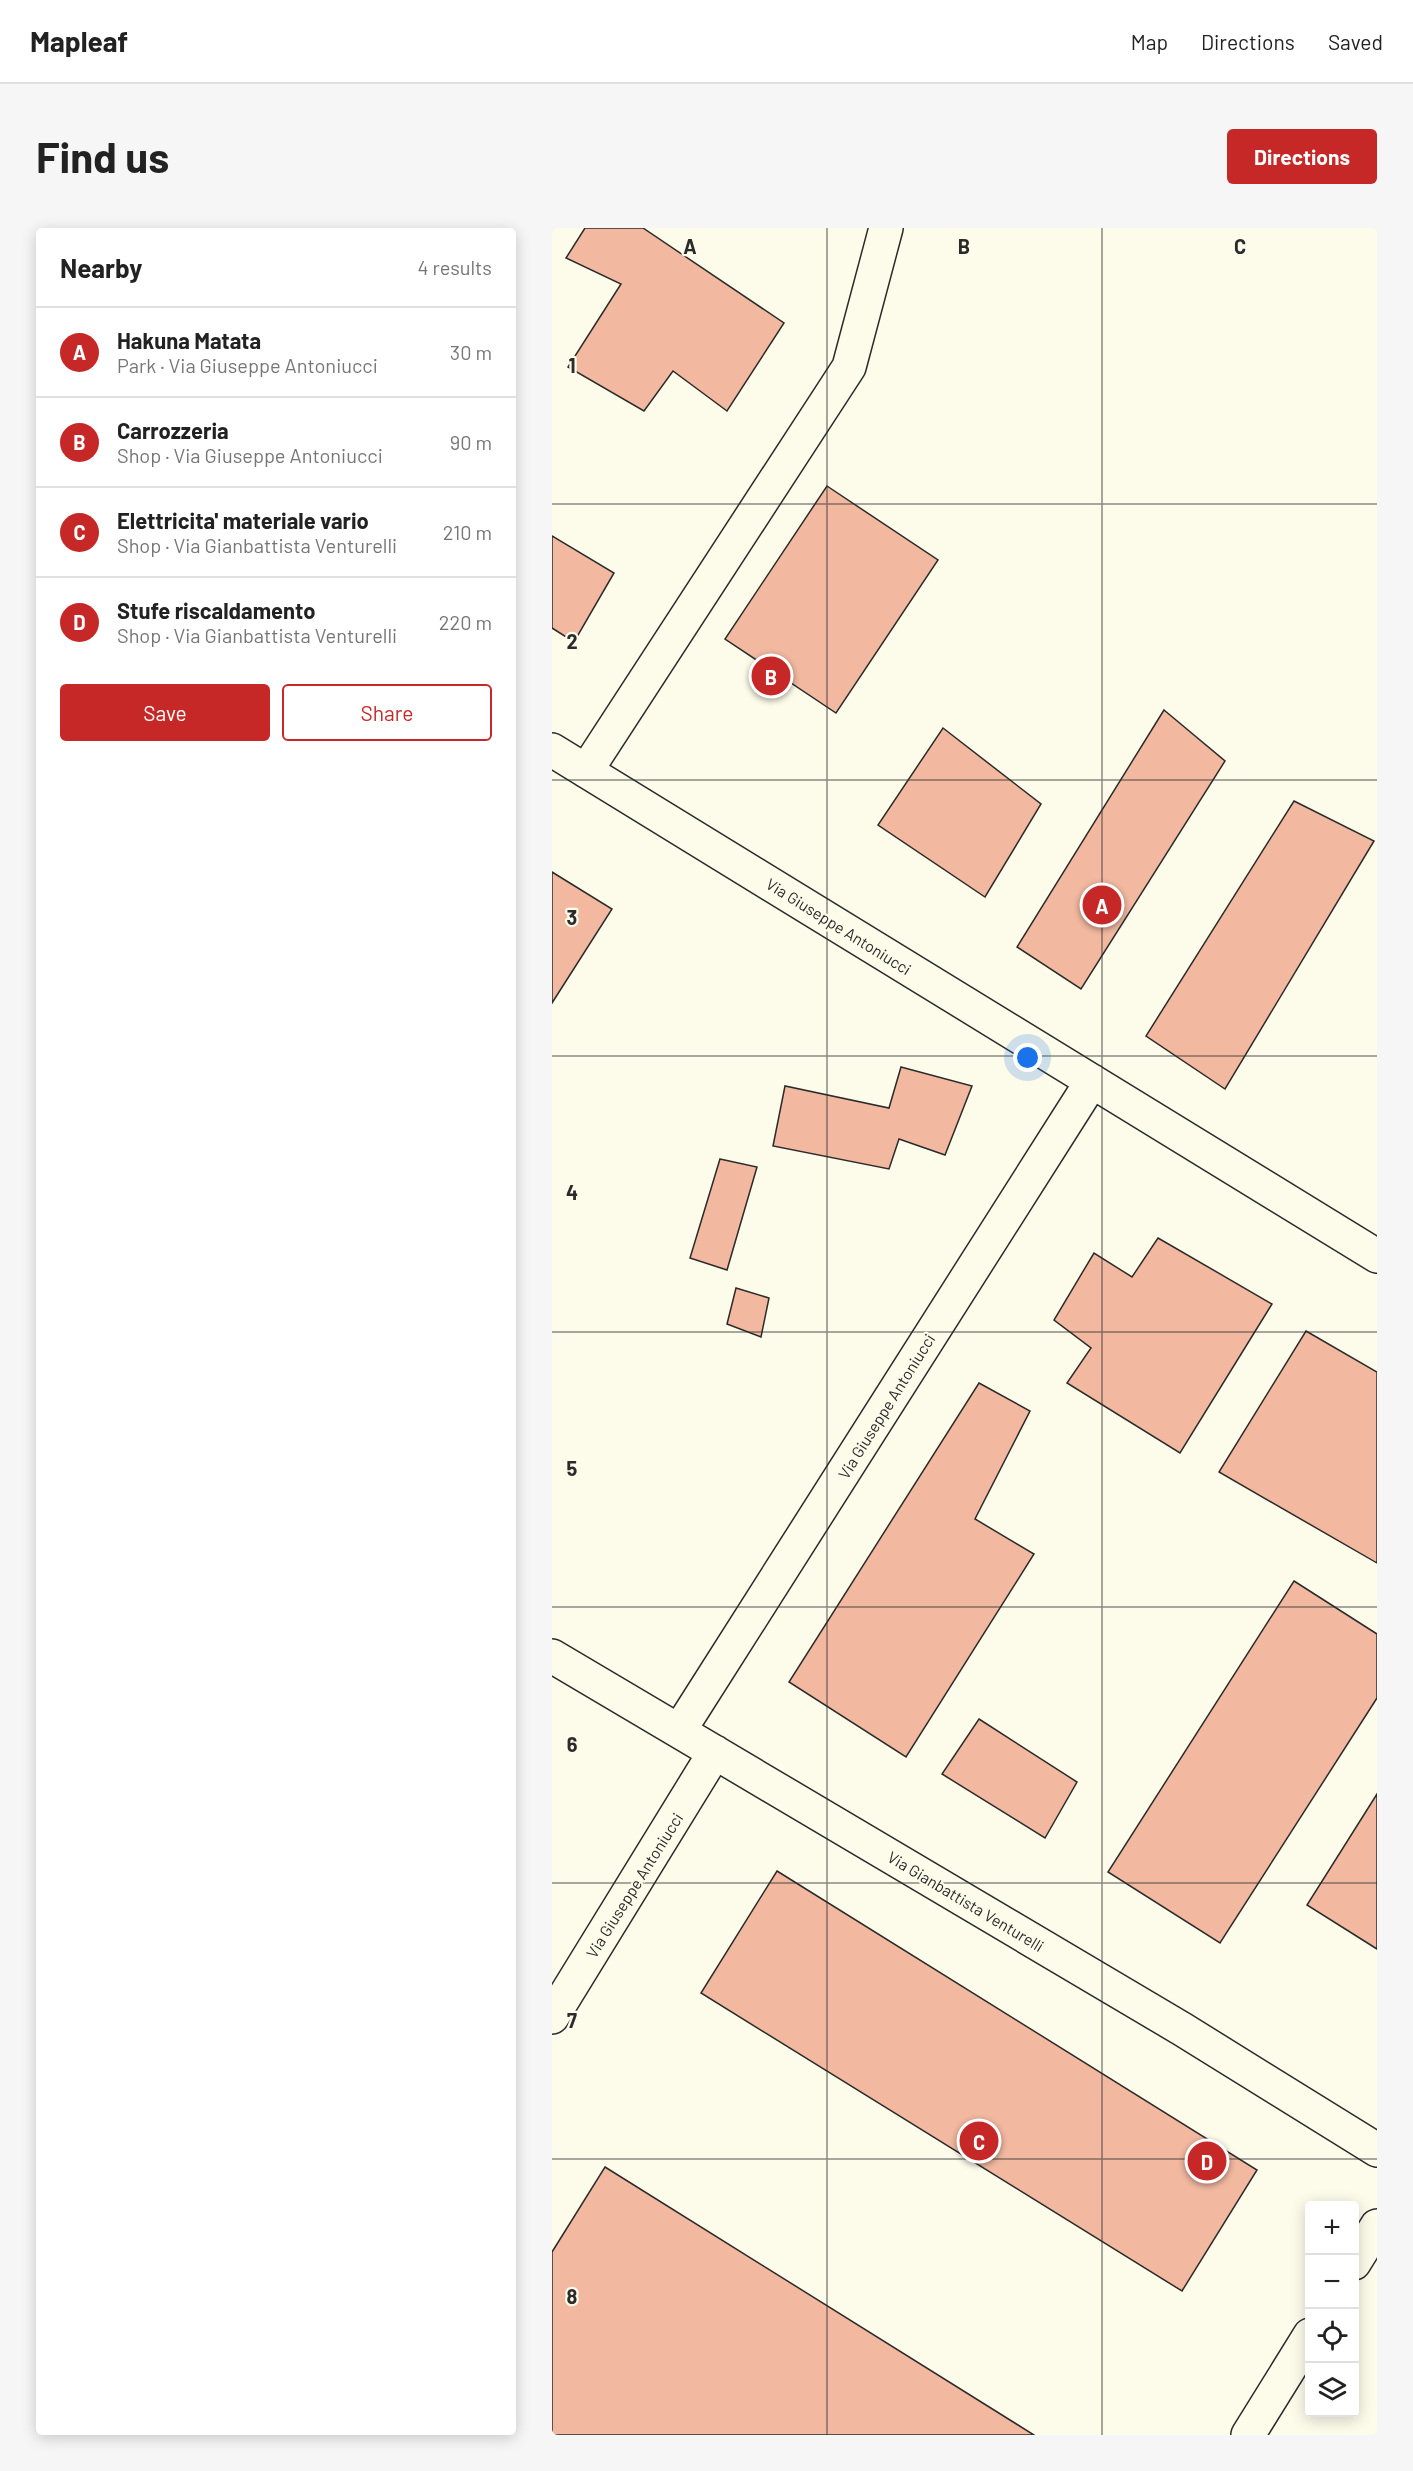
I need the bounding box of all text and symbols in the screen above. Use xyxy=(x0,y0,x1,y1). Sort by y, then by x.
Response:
text: Mapleaf xyxy=(30,24,128,58)
text: Map xyxy=(1131,29,1168,54)
text: Directions xyxy=(1201,29,1295,54)
text: Saved xyxy=(1328,29,1383,54)
button: Directions xyxy=(1227,129,1377,184)
text: Find us xyxy=(36,131,169,181)
text: A xyxy=(683,234,697,258)
text: B xyxy=(958,234,970,258)
text: C xyxy=(1234,234,1246,258)
text: Nearby xyxy=(60,252,142,283)
text: 4 results xyxy=(417,255,492,279)
text: Hakuna Matata xyxy=(117,327,261,353)
text: A xyxy=(73,340,86,364)
text: 30 m xyxy=(450,340,492,364)
text: Park · Via Giuseppe Antoniucci xyxy=(117,353,378,377)
text: 1 xyxy=(568,353,576,377)
text: Carrozzeria xyxy=(117,417,229,443)
text: B xyxy=(73,430,86,454)
text: 90 m xyxy=(450,430,492,454)
text: Shop · Via Giuseppe Antoniucci xyxy=(117,443,383,467)
text: Elettricita' materiale vario xyxy=(117,507,369,533)
text: C xyxy=(73,520,86,544)
text: 210 m xyxy=(443,520,492,544)
text: Shop · Via Gianbattista Venturelli xyxy=(117,533,397,557)
text: Stufe riscaldamento xyxy=(117,597,315,623)
text: D xyxy=(73,610,86,634)
text: 220 m xyxy=(439,610,492,634)
text: Shop · Via Gianbattista Venturelli xyxy=(117,623,397,647)
text: 2 xyxy=(566,629,578,653)
pin: B xyxy=(752,654,790,698)
button: Save xyxy=(60,684,270,741)
button: Share xyxy=(282,684,492,741)
street label: Via Giuseppe Antoniucci xyxy=(763,874,915,978)
pin: A xyxy=(1082,882,1122,928)
text: 3 xyxy=(567,905,577,929)
your location xyxy=(1013,1043,1042,1072)
text: 4 xyxy=(566,1180,578,1204)
street label: Via Giuseppe Antoniucci xyxy=(834,1330,938,1482)
text: 5 xyxy=(567,1456,578,1480)
text: 6 xyxy=(567,1732,578,1756)
street label: Via Giuseppe Antoniucci xyxy=(582,1809,686,1961)
street label: Via Gianbattista Venturelli xyxy=(884,1847,1048,1955)
text: 7 xyxy=(567,2008,577,2032)
pin: C xyxy=(960,2118,998,2164)
pin: D xyxy=(1188,2138,1226,2184)
map controls xyxy=(1305,2201,1359,2417)
button: + xyxy=(1305,2201,1359,2255)
button: − xyxy=(1305,2255,1359,2309)
text: 8 xyxy=(567,2284,578,2308)
button: locate xyxy=(1305,2309,1359,2363)
button: layers xyxy=(1305,2363,1359,2417)

